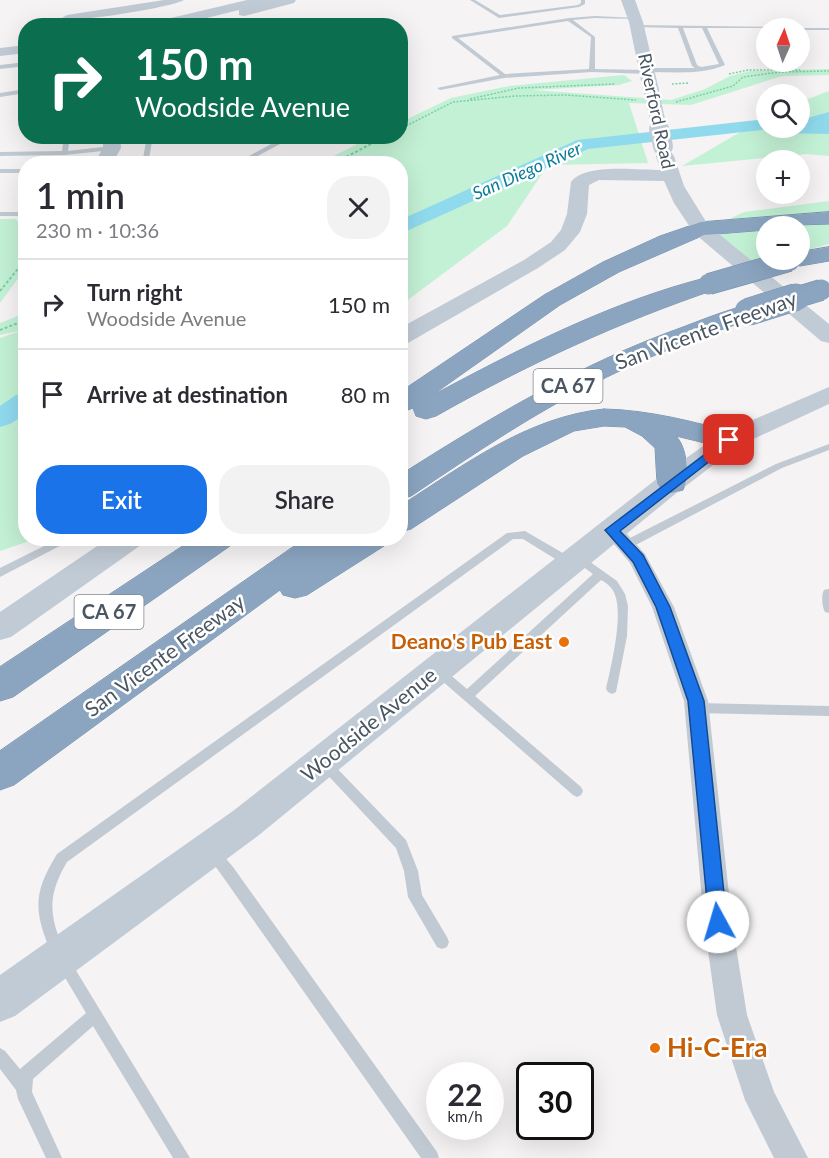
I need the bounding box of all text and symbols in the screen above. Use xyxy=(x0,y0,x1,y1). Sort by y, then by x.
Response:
north arrow xyxy=(756,18,810,72)
map controls xyxy=(756,18,810,270)
text: 150 m xyxy=(135,39,253,89)
icon: right xyxy=(36,42,114,120)
street label: Riverford Road xyxy=(634,51,680,171)
button: search xyxy=(756,84,810,138)
text: Woodside Avenue xyxy=(135,90,350,123)
water label: San Diego River xyxy=(469,136,585,204)
button: + xyxy=(756,150,810,204)
text: 1 min xyxy=(36,173,125,217)
button: close xyxy=(327,176,390,239)
button: − xyxy=(756,216,810,270)
text: 230 m · 10:36 xyxy=(36,218,159,242)
text: Turn right xyxy=(87,279,182,306)
street label: San Vicente Freeway xyxy=(611,285,800,374)
icon: right xyxy=(36,288,69,321)
text: 150 m xyxy=(328,291,390,318)
text: Woodside Avenue xyxy=(87,306,246,330)
road number: CA 67 xyxy=(534,369,602,403)
icon: arrive xyxy=(36,378,69,411)
text: Arrive at destination xyxy=(87,381,288,408)
text: 80 m xyxy=(341,381,390,408)
pin xyxy=(703,414,754,465)
icon: arrive xyxy=(712,423,745,456)
button: Exit xyxy=(36,465,207,534)
button: Share xyxy=(219,465,390,534)
street label: San Vicente Freeway xyxy=(79,588,249,721)
road number: CA 67 xyxy=(74,595,144,629)
place label: Deano's Pub East xyxy=(391,628,552,653)
marker: Deano's Pub East xyxy=(557,635,571,649)
street label: Woodside Avenue xyxy=(295,661,441,786)
position arrow xyxy=(686,890,750,954)
place label: Hi-C-Era xyxy=(667,1031,767,1063)
marker: Hi-C-Era xyxy=(648,1041,662,1055)
speed limit sign: 30 xyxy=(516,1062,594,1140)
text: 22 xyxy=(448,1076,482,1112)
text: km/h xyxy=(447,1107,483,1125)

